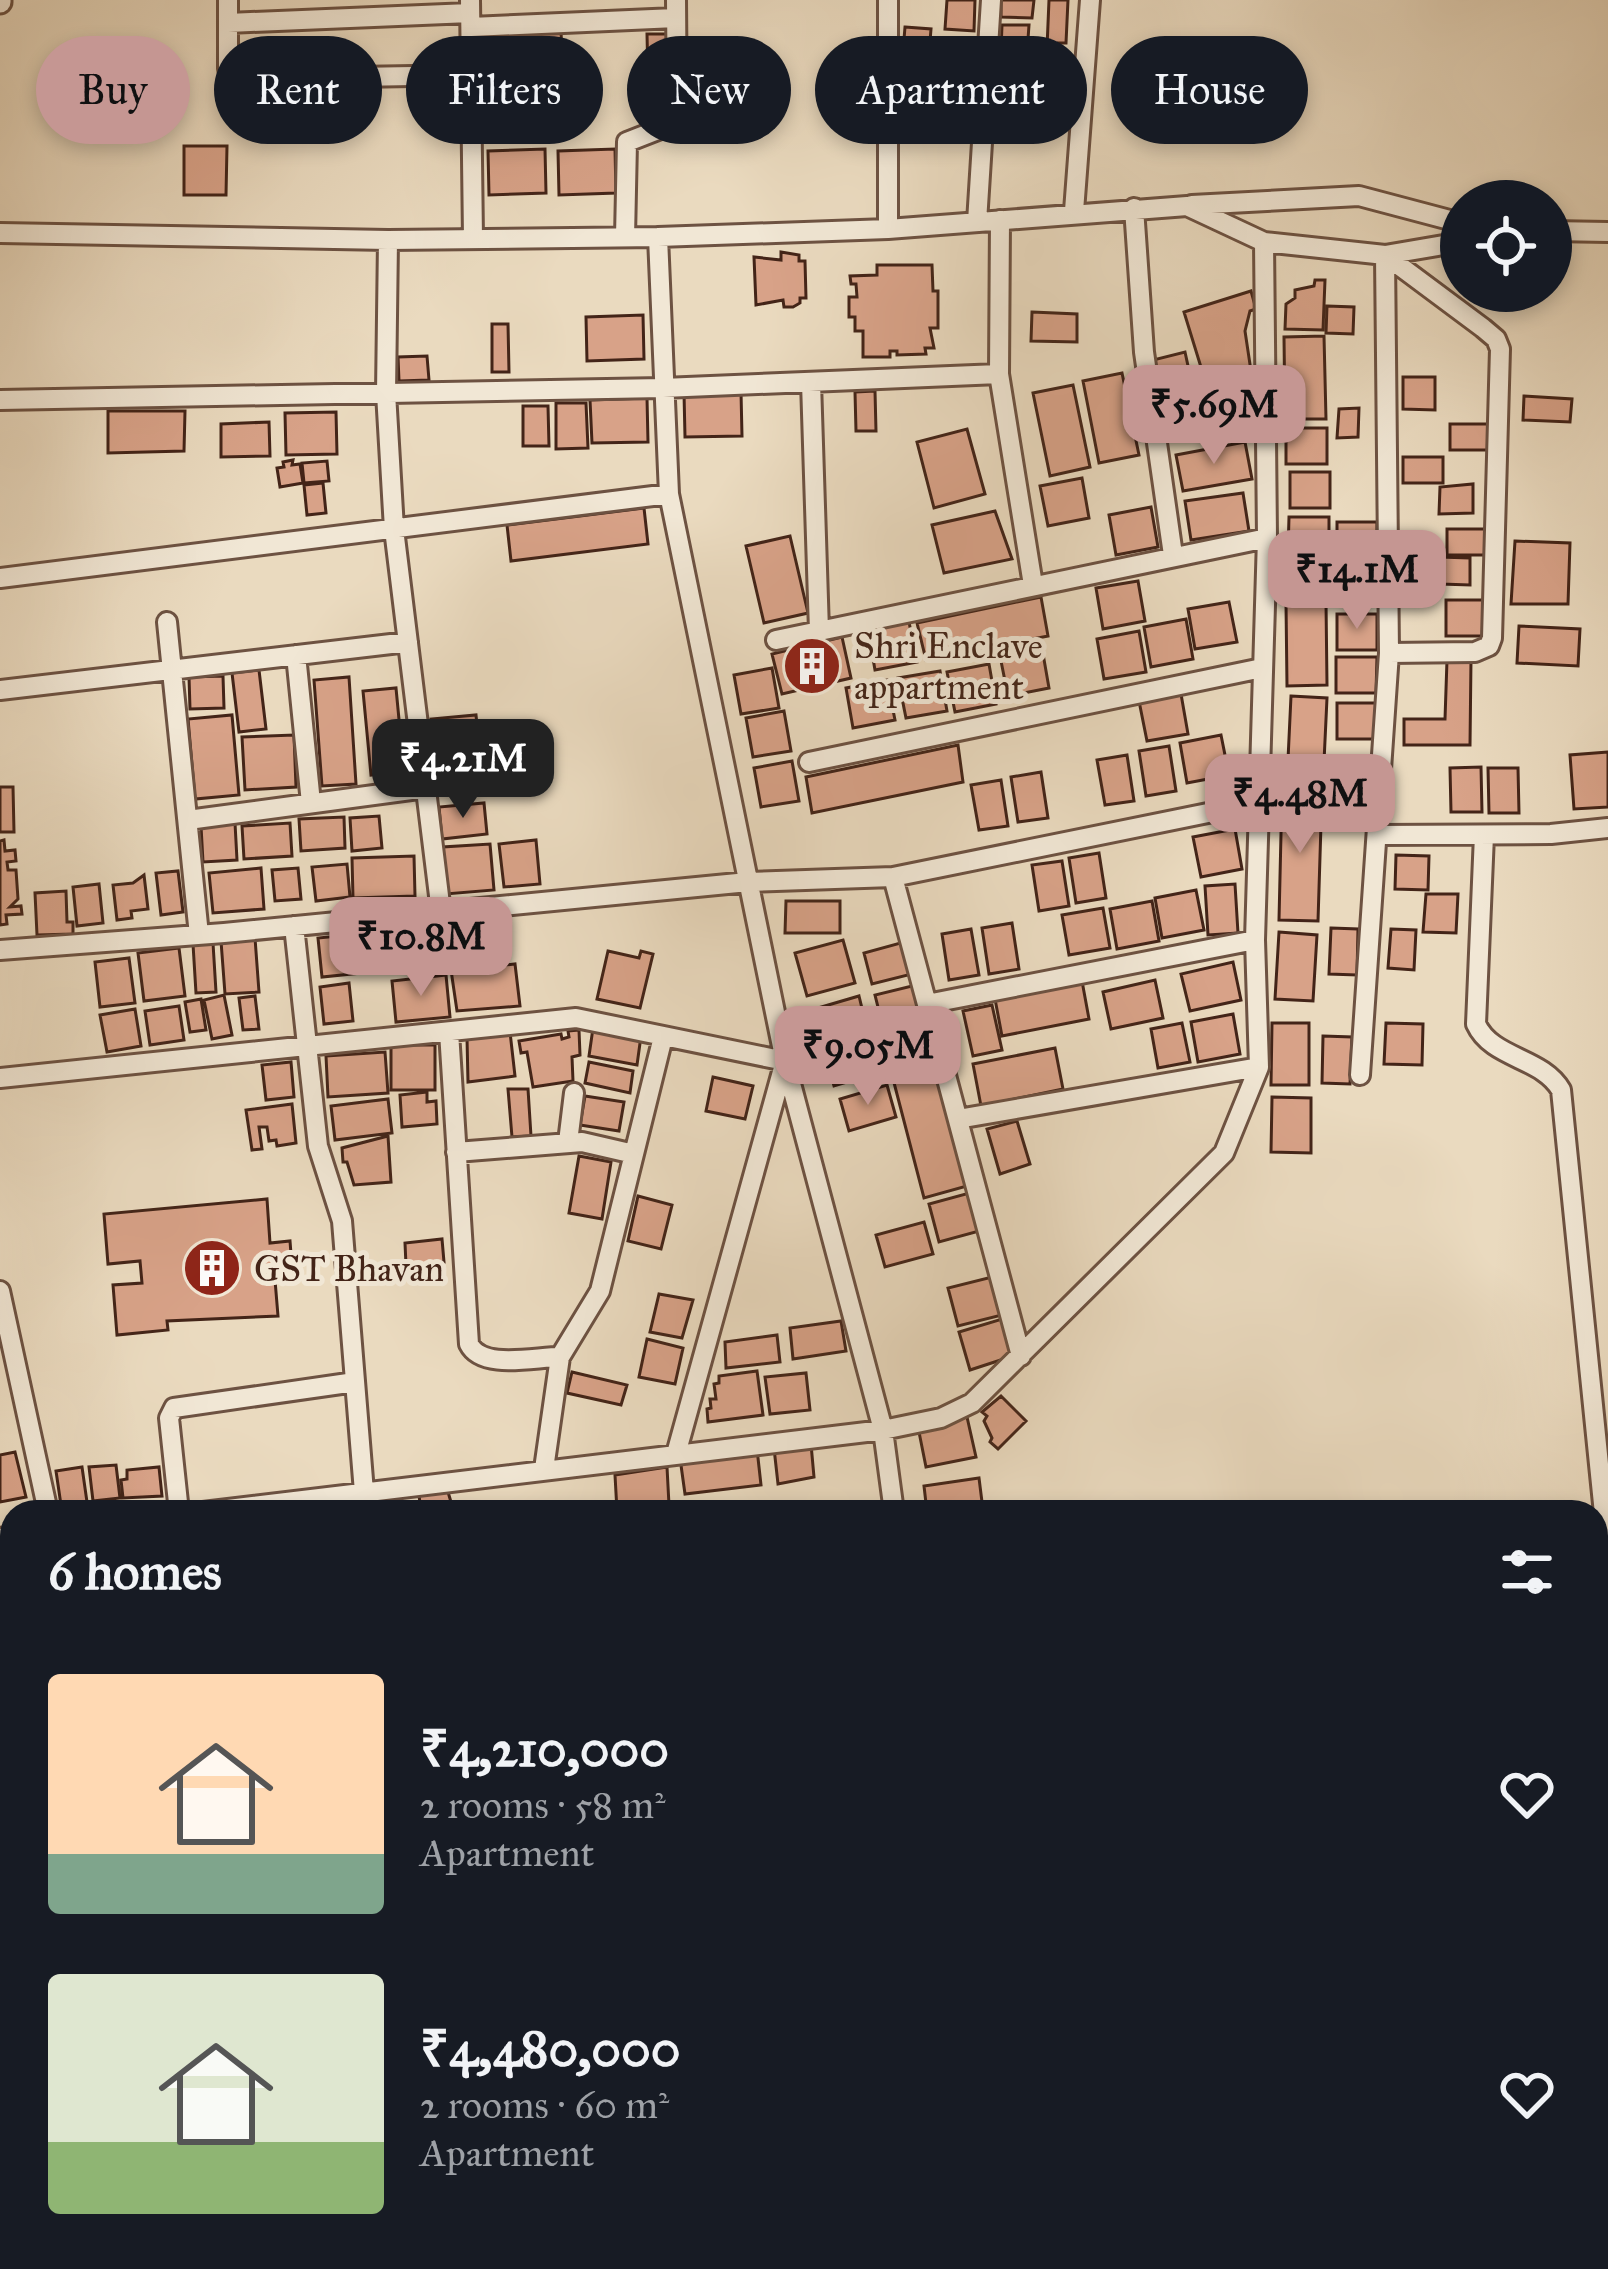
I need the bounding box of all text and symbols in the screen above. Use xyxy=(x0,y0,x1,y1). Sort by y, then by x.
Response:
chip: Buy xyxy=(36,36,190,144)
chip: Rent xyxy=(214,36,382,144)
chip: Filters xyxy=(406,36,603,144)
chip: New xyxy=(627,36,791,144)
chip: Apartment xyxy=(815,36,1087,144)
chip: House xyxy=(1111,36,1308,144)
map controls xyxy=(1440,180,1572,312)
button: locate xyxy=(1440,180,1572,312)
pin: ₹5.69M xyxy=(1116,365,1312,467)
text: ₹5.69M xyxy=(1150,380,1278,428)
pin: ₹14.1M xyxy=(1259,530,1455,632)
text: ₹14.1M xyxy=(1295,545,1419,593)
place label: Shri Enclave appartment xyxy=(854,624,1043,709)
building icon: Shri Enclave appartment xyxy=(781,635,843,697)
pin: ₹4.21M xyxy=(365,719,561,821)
text: ₹4.21M xyxy=(399,734,527,782)
pin: ₹4.48M xyxy=(1202,754,1398,856)
text: ₹4.48M xyxy=(1232,769,1368,817)
pin: ₹10.8M xyxy=(323,897,519,999)
text: ₹10.8M xyxy=(356,912,486,960)
pin: ₹9.05M xyxy=(770,1006,966,1108)
text: ₹9.05M xyxy=(802,1021,934,1069)
building icon: GST Bhavan xyxy=(181,1237,243,1299)
place label: GST Bhavan xyxy=(254,1247,444,1291)
icon: filters xyxy=(1494,1539,1560,1605)
text: 6 homes xyxy=(48,1541,222,1603)
text: ₹4,210,000 xyxy=(420,1718,669,1780)
icon: home xyxy=(144,1722,288,1866)
icon: heart xyxy=(1494,1761,1560,1827)
text: 2 rooms · 58 m² xyxy=(420,1781,666,1829)
text: Apartment xyxy=(420,1829,594,1877)
text: ₹4,480,000 xyxy=(420,2018,680,2080)
icon: home xyxy=(144,2022,288,2166)
icon: heart xyxy=(1494,2061,1560,2127)
text: 2 rooms · 60 m² xyxy=(420,2081,669,2129)
text: Apartment xyxy=(420,2129,594,2177)

